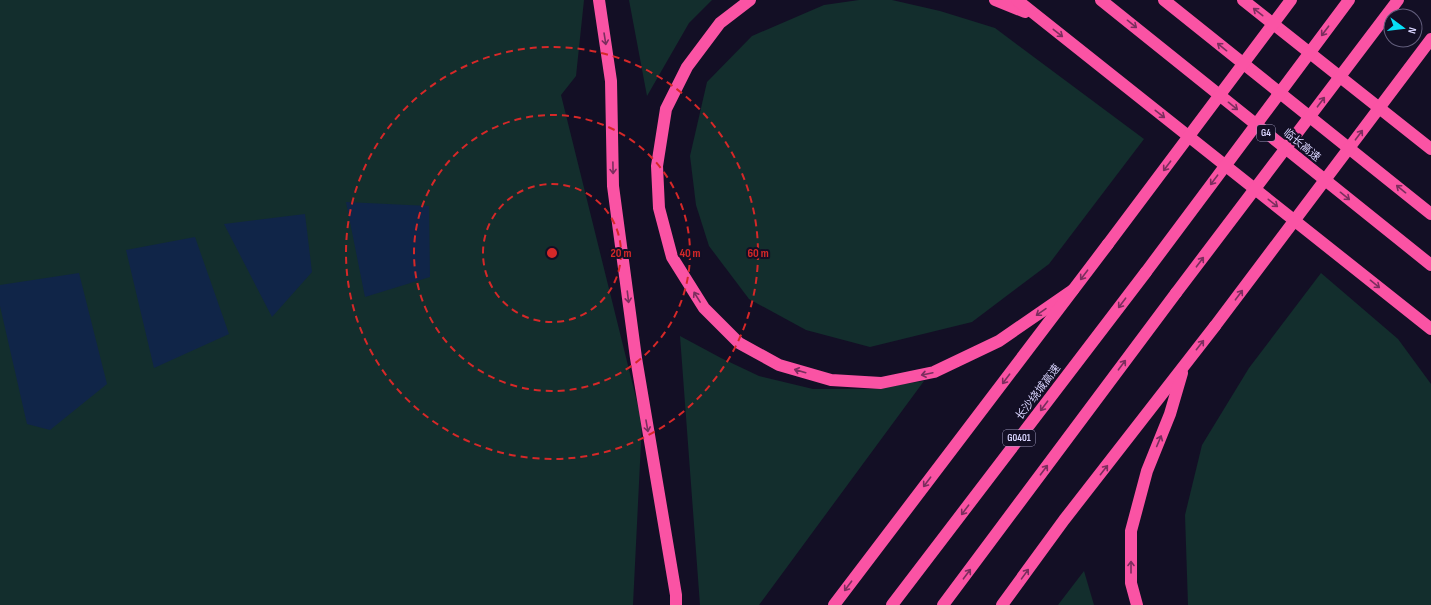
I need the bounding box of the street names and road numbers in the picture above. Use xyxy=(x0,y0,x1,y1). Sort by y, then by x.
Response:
road number: G4 xyxy=(1257,125,1275,141)
street label: 临长高速 xyxy=(1281,126,1323,164)
street label: 长沙绕城高速 xyxy=(1013,362,1063,422)
road number: G0401 xyxy=(1003,430,1035,446)

